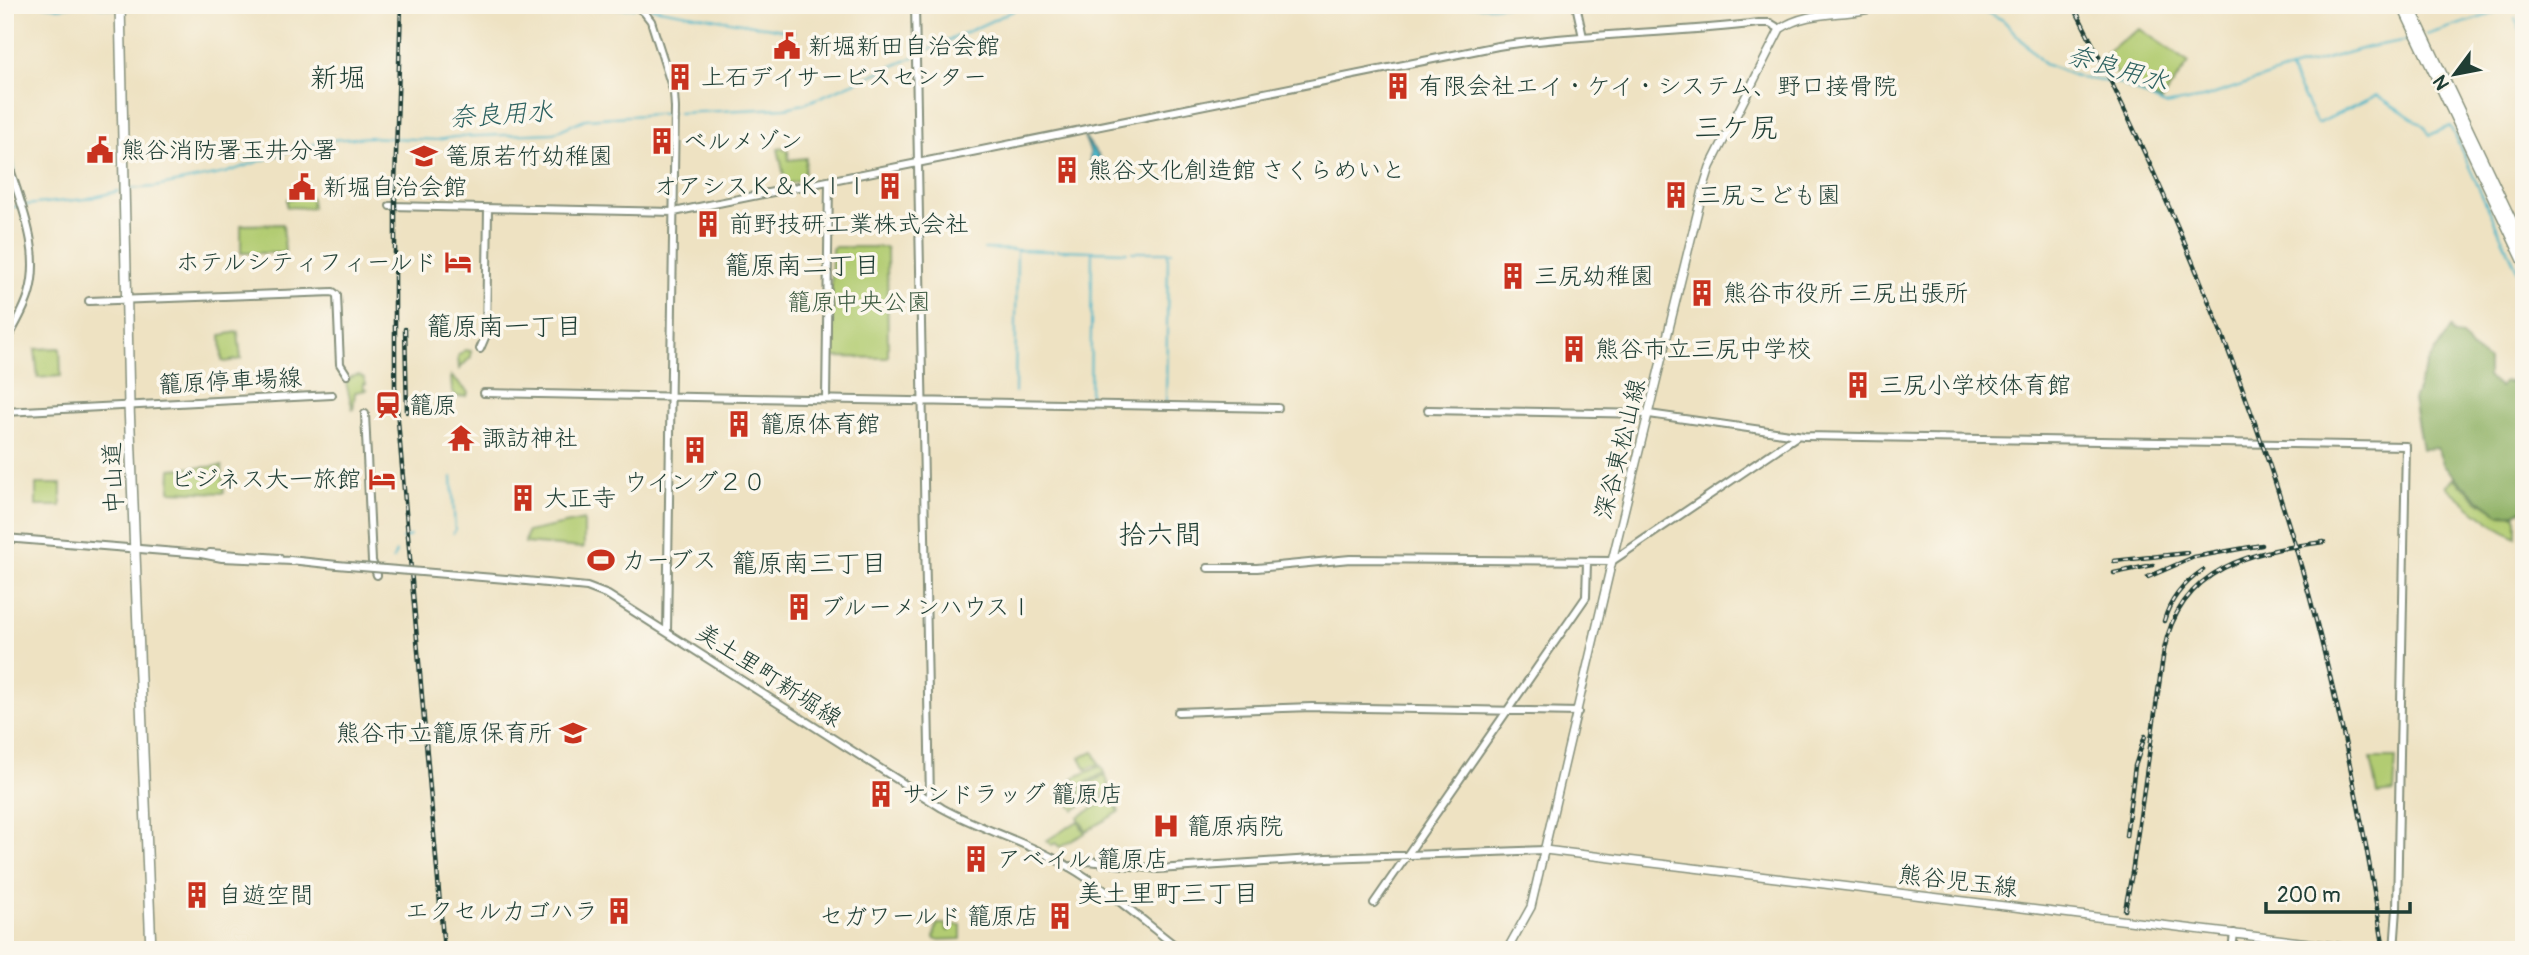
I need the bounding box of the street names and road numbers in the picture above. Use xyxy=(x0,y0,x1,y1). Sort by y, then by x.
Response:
street label: 籠原停車場線 xyxy=(157,363,303,400)
street label: 深谷東松山線 xyxy=(1589,376,1652,522)
street label: 中山道 xyxy=(98,441,129,514)
street label: 美土里町新堀線 xyxy=(690,618,847,733)
street label: 熊谷児玉線 xyxy=(1897,860,2019,903)

